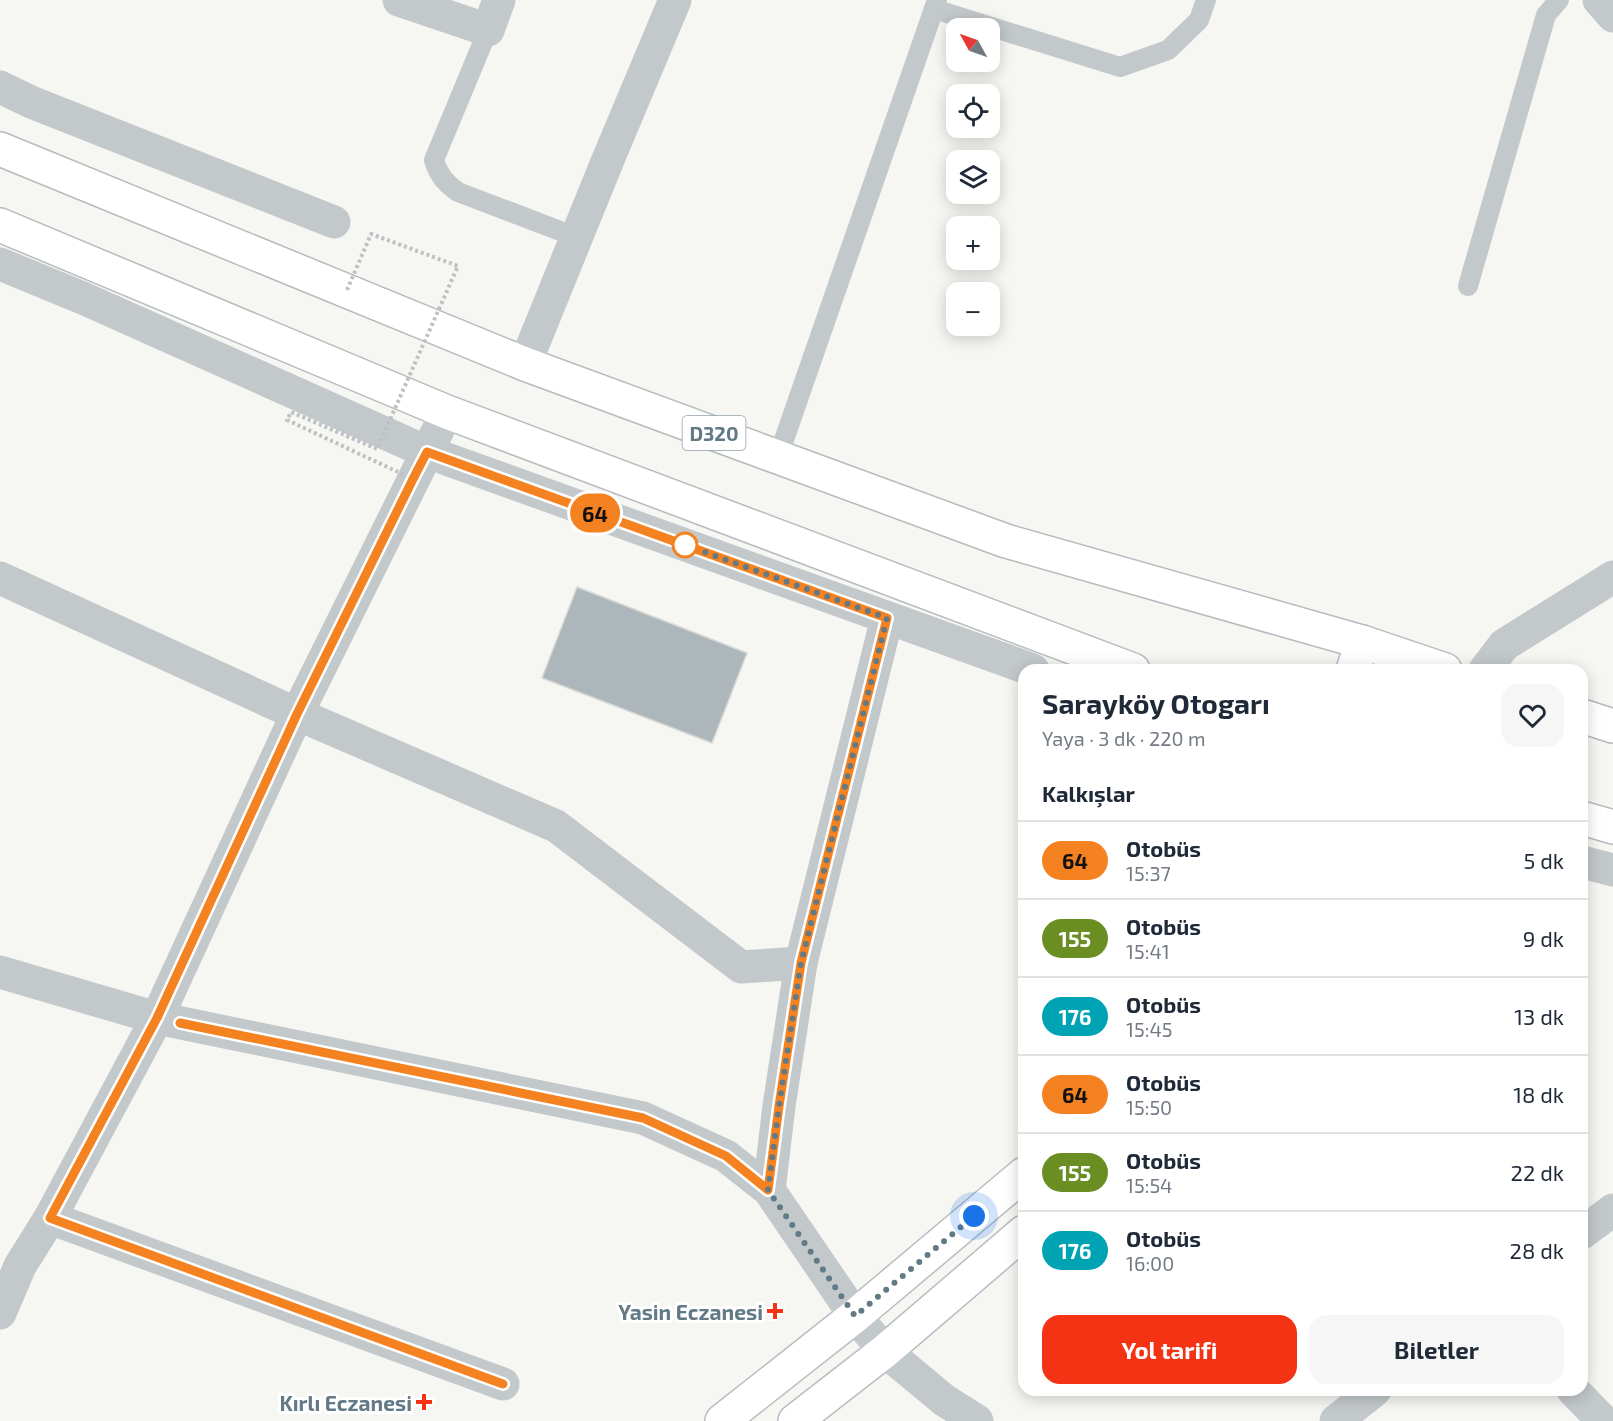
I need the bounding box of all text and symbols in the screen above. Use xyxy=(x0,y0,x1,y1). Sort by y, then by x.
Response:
north arrow xyxy=(946,18,1000,72)
map controls xyxy=(946,18,1000,336)
button: locate xyxy=(946,84,1000,138)
button: layers xyxy=(946,150,1000,204)
button: + xyxy=(946,216,1000,270)
button: − xyxy=(946,282,1000,336)
road number: D320 xyxy=(682,416,746,450)
line badge: 64 xyxy=(568,494,622,532)
text: 64 xyxy=(582,501,608,526)
unlabelled marker xyxy=(672,532,698,558)
button: heart xyxy=(1501,684,1564,747)
text: Sarayköy Otogarı xyxy=(1042,686,1270,720)
text: Yaya · 3 dk · 220 m xyxy=(1042,726,1206,750)
text: Kalkışlar xyxy=(1042,780,1135,806)
text: Otobüs xyxy=(1126,835,1201,861)
text: 5 dk xyxy=(1523,847,1564,873)
text: 64 xyxy=(1062,848,1088,873)
text: 15:37 xyxy=(1126,861,1171,885)
text: Otobüs xyxy=(1126,913,1201,939)
text: 9 dk xyxy=(1523,925,1564,951)
text: 155 xyxy=(1059,926,1091,951)
text: 15:41 xyxy=(1126,939,1170,963)
text: Otobüs xyxy=(1126,991,1201,1017)
text: 13 dk xyxy=(1514,1003,1564,1029)
text: 176 xyxy=(1059,1004,1091,1029)
text: 15:45 xyxy=(1126,1017,1172,1041)
text: Otobüs xyxy=(1126,1069,1201,1095)
text: 18 dk xyxy=(1513,1081,1564,1107)
text: 64 xyxy=(1062,1082,1088,1107)
text: 15:50 xyxy=(1126,1095,1172,1119)
text: Otobüs xyxy=(1126,1147,1201,1173)
text: 22 dk xyxy=(1511,1159,1564,1185)
text: 155 xyxy=(1059,1160,1091,1185)
text: 15:54 xyxy=(1126,1173,1172,1197)
your location xyxy=(959,1201,989,1231)
text: Otobüs xyxy=(1126,1225,1201,1251)
text: 28 dk xyxy=(1510,1237,1564,1263)
text: 176 xyxy=(1059,1238,1091,1263)
text: 16:00 xyxy=(1126,1251,1174,1275)
place label: Yasin Eczanesi xyxy=(618,1299,763,1324)
marker: Yasin Eczanesi xyxy=(768,1304,782,1318)
button: Yol tarifi xyxy=(1042,1315,1297,1384)
button: Biletler xyxy=(1309,1315,1564,1384)
place label: Kırlı Eczanesi xyxy=(279,1390,412,1415)
marker: Kırlı Eczanesi xyxy=(417,1395,431,1409)

